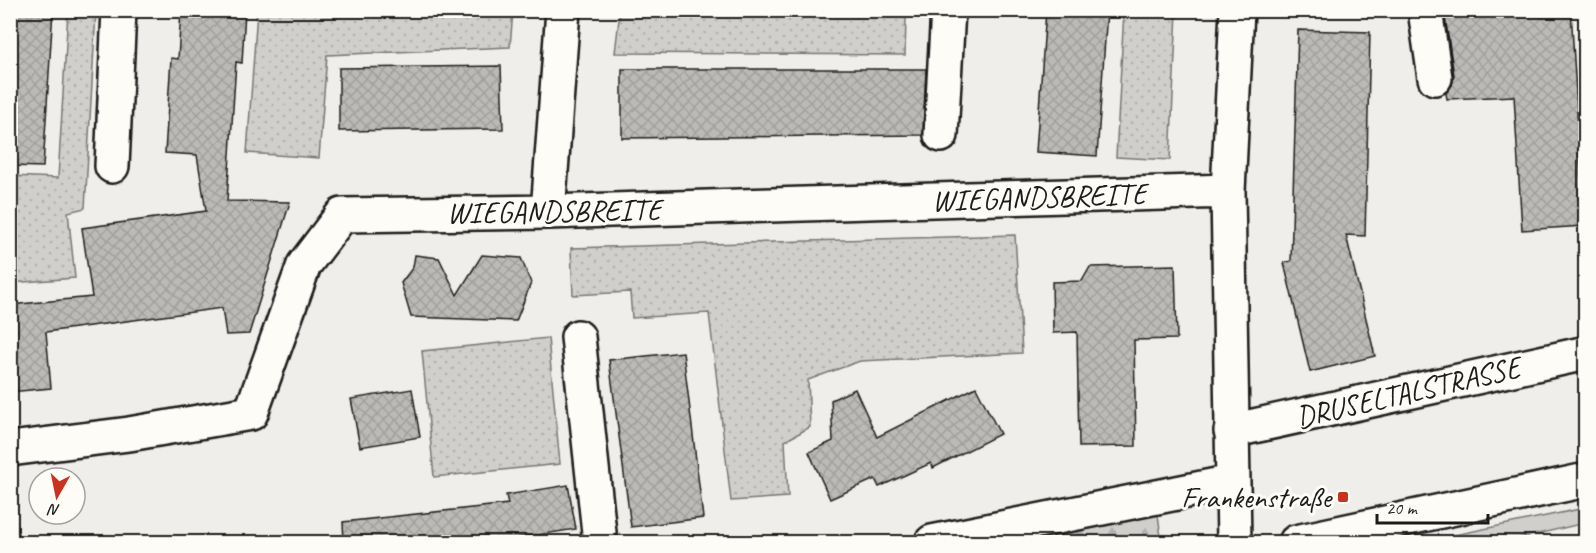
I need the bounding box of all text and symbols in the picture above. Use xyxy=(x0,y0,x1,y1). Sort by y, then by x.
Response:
street label: WIEGANDSBREITE xyxy=(931,174,1150,220)
street label: WIEGANDSBREITE xyxy=(446,190,665,232)
street label: DRUSELTALSTRASSE xyxy=(1292,347,1527,436)
north arrow xyxy=(27,466,87,526)
place label: Frankenstraße xyxy=(1181,478,1333,516)
scale bar xyxy=(1377,487,1488,525)
marker: Frankenstraße xyxy=(1336,490,1350,504)
text: 20 m xyxy=(1386,497,1419,519)
text: N xyxy=(45,499,61,520)

